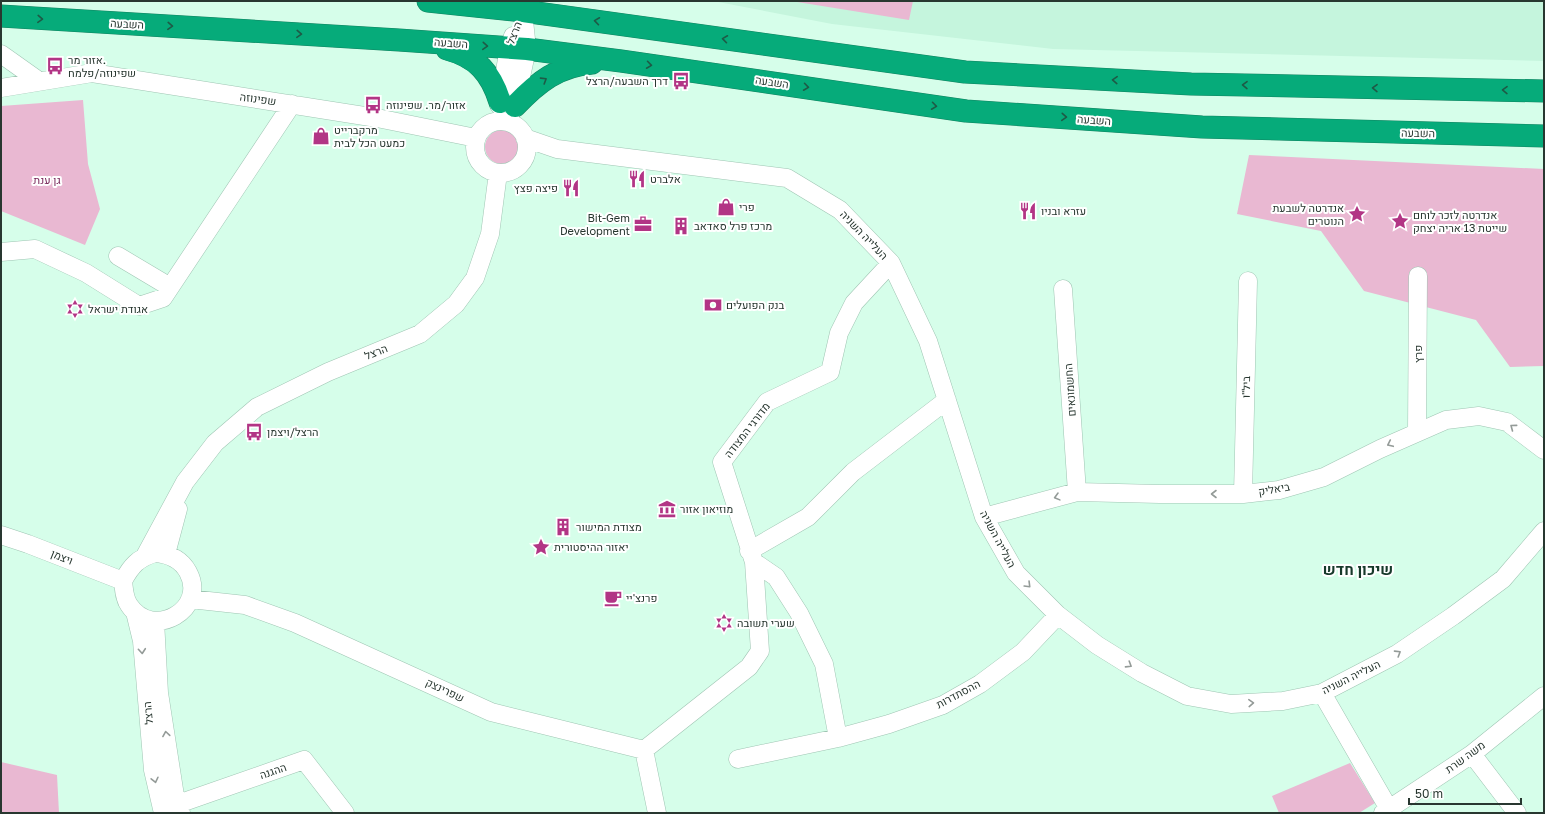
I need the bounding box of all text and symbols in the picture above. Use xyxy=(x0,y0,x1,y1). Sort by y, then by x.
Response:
one-way arrow xyxy=(37,14,43,23)
street label: השבעה xyxy=(110,16,144,31)
one-way arrow xyxy=(594,17,600,26)
street label: הרצל xyxy=(503,20,524,46)
one-way arrow xyxy=(167,22,173,31)
one-way arrow xyxy=(296,29,303,38)
street label: השבעה xyxy=(434,35,468,50)
one-way arrow xyxy=(722,35,728,44)
one-way arrow xyxy=(482,42,488,51)
place label: אזור מר. שפינוזה/פלמח xyxy=(68,53,136,79)
bus stop icon: אזור מר. שפינוזה/פלמח xyxy=(45,56,65,76)
one-way arrow xyxy=(646,60,652,69)
bus stop icon: דרך השבעה/הרצל xyxy=(671,71,691,91)
street label: השבעה xyxy=(754,73,790,90)
place label: דרך השבעה/הרצל xyxy=(586,74,668,87)
one-way arrow xyxy=(1112,76,1118,85)
one-way arrow xyxy=(540,77,547,85)
one-way arrow xyxy=(1242,81,1248,90)
one-way arrow xyxy=(803,82,809,91)
one-way arrow xyxy=(1372,84,1378,92)
one-way arrow xyxy=(1502,86,1508,95)
street label: שפינוזה xyxy=(239,90,277,107)
bus stop icon: אזור/מר. שפינוזה xyxy=(363,95,383,115)
place label: אזור/מר. שפינוזה xyxy=(386,98,466,111)
one-way arrow xyxy=(931,101,937,110)
street label: השבעה xyxy=(1077,112,1111,127)
one-way arrow xyxy=(1061,113,1067,122)
place label: מרקברייט כמעט הכל לבית xyxy=(334,123,405,149)
shop icon: מרקברייט כמעט הכל לבית xyxy=(311,126,331,146)
street label: השבעה xyxy=(1401,126,1435,139)
restaurant icon: אלברט xyxy=(627,169,647,189)
place label: אלברט xyxy=(650,172,681,185)
park label: גן ענת xyxy=(33,173,61,186)
restaurant icon: פיצה פצץ xyxy=(561,178,581,198)
place label: פיצה פצץ xyxy=(514,181,558,194)
shop icon: פרי xyxy=(716,197,736,217)
place label: פרי xyxy=(739,200,755,213)
restaurant icon: עזרא ובניו xyxy=(1018,201,1038,221)
place label: אנדרטה לשבעת הנוטרים xyxy=(1272,201,1344,227)
place label: עזרא ובניו xyxy=(1041,204,1086,217)
place icon: אנדרטה לשבעת הנוטרים xyxy=(1347,204,1367,224)
street label: העלייה השניה xyxy=(838,207,891,262)
place label: אנדרטה לזכר לוחם שייטת 13 אריה יצחק xyxy=(1413,208,1507,234)
place label: Bit-Gem Development xyxy=(560,211,630,237)
place icon: אנדרטה לזכר לוחם שייטת 13 אריה יצחק xyxy=(1390,211,1410,231)
office icon: Bit-Gem Development xyxy=(633,214,653,234)
building icon: מרכז פרל סאדאב xyxy=(671,216,691,236)
place label: מרכז פרל סאדאב xyxy=(694,219,772,232)
bank icon: בנק הפועלים xyxy=(703,295,723,315)
place label: בנק הפועלים xyxy=(726,298,785,311)
synagogue icon: אגודת ישראל xyxy=(65,299,85,319)
place label: אגודת ישראל xyxy=(88,302,148,315)
street label: הרצל xyxy=(362,341,389,362)
street label: פרץ xyxy=(1411,345,1424,363)
street label: החשמונאים xyxy=(1061,363,1078,417)
street label: ביל"ו xyxy=(1239,376,1252,398)
street label: מדורגי המצודה xyxy=(721,399,772,460)
bus stop icon: הרצל/ויצמן xyxy=(244,422,264,442)
one-way arrow xyxy=(1510,424,1517,431)
place label: הרצל/ויצמן xyxy=(267,425,319,438)
one-way arrow xyxy=(1387,439,1395,447)
street label: ביאליק xyxy=(1257,479,1291,498)
one-way arrow xyxy=(1211,490,1217,498)
one-way arrow xyxy=(1054,492,1061,501)
museum icon: מוזיאון אזור xyxy=(657,499,677,519)
place label: מוזיאון אזור xyxy=(680,502,733,515)
street label: העלייה השניה xyxy=(978,508,1019,570)
building icon: מצודת המישור xyxy=(553,517,573,537)
place label: מצודת המישור xyxy=(576,520,642,533)
place icon: יאזור ההיסטורית xyxy=(531,537,551,557)
place label: יאזור ההיסטורית xyxy=(554,540,629,553)
street label: ויצמן xyxy=(49,546,75,567)
district label: שיכון חדש xyxy=(1323,560,1393,578)
one-way arrow xyxy=(1023,580,1031,588)
cafe icon: פרנצ'יי xyxy=(603,588,623,608)
place label: פרנצ'יי xyxy=(626,591,657,604)
synagogue icon: שערי תשובה xyxy=(714,613,734,633)
place label: שערי תשובה xyxy=(737,616,795,629)
one-way arrow xyxy=(138,648,147,654)
one-way arrow xyxy=(1394,650,1401,658)
street label: העלייה השניה xyxy=(1319,657,1382,696)
one-way arrow xyxy=(1125,660,1132,667)
street label: שפרינצק xyxy=(424,675,467,704)
street label: ההסתדרות xyxy=(933,677,982,711)
one-way arrow xyxy=(1248,699,1254,707)
street label: הרצל xyxy=(140,701,155,725)
one-way arrow xyxy=(162,730,171,737)
street label: משה שרת xyxy=(1442,738,1487,775)
street label: ההגנה xyxy=(258,760,288,781)
one-way arrow xyxy=(151,777,159,783)
scale bar xyxy=(1409,780,1521,806)
text: 50 m xyxy=(1415,786,1443,801)

